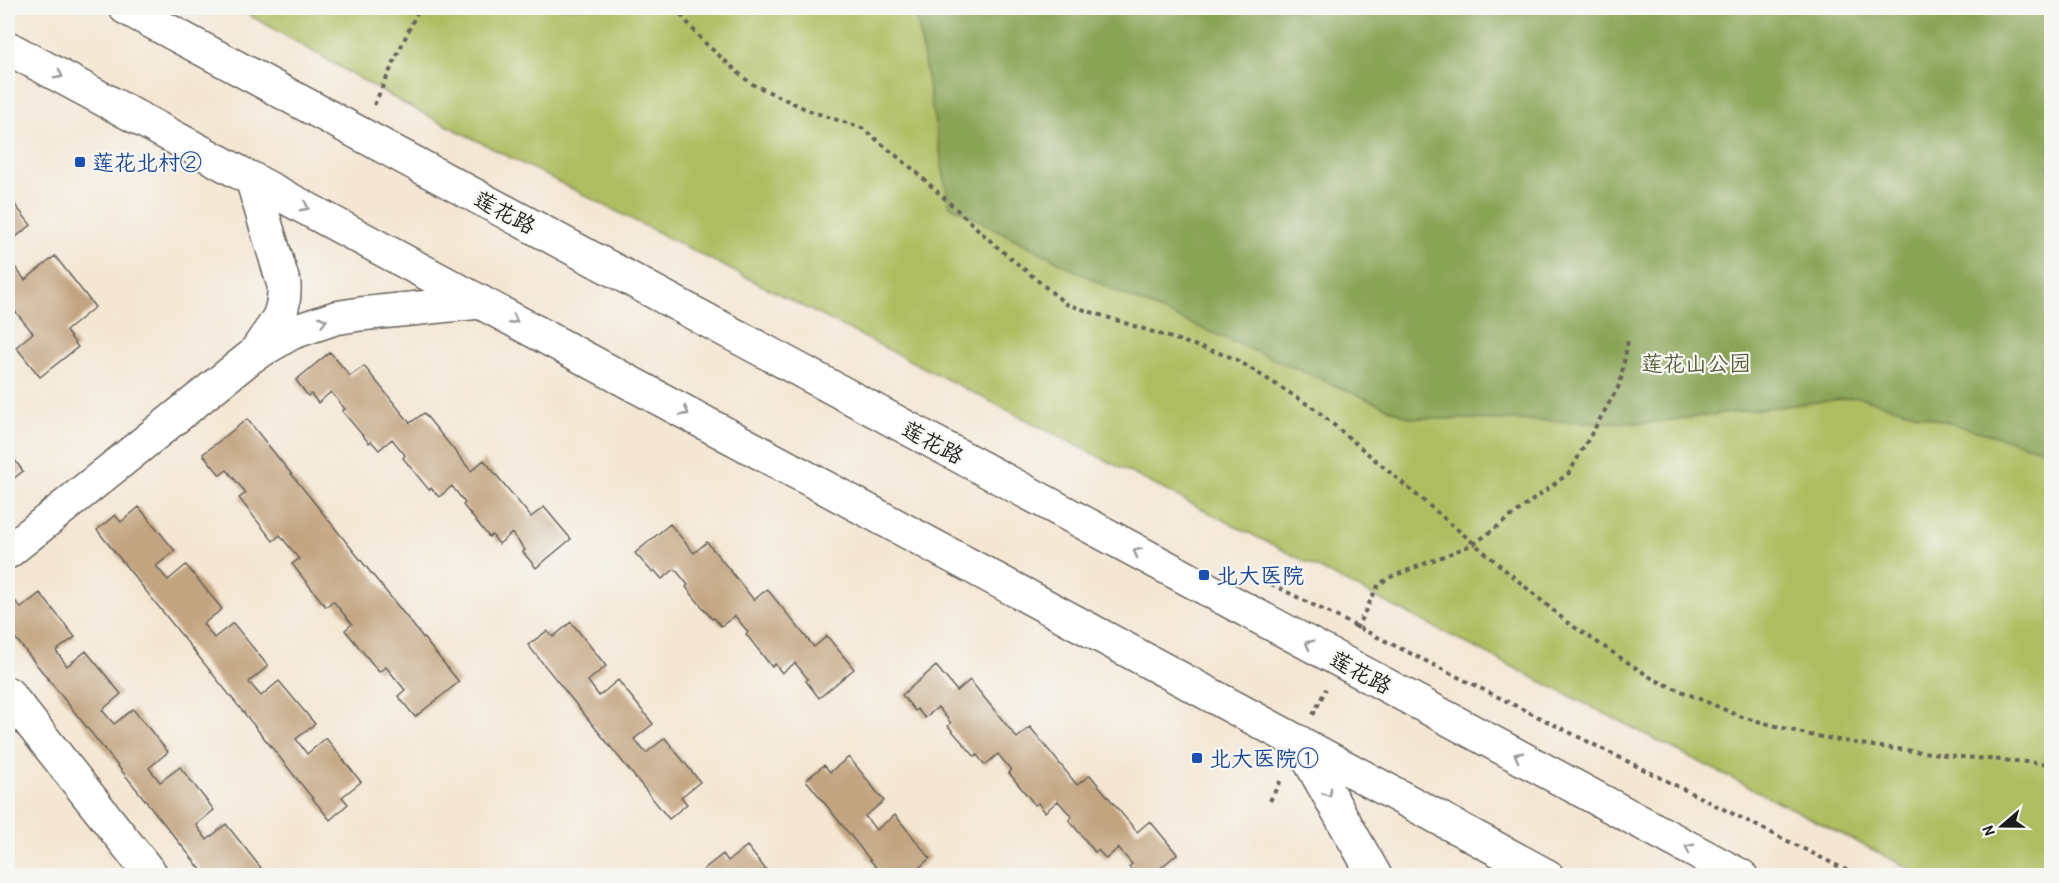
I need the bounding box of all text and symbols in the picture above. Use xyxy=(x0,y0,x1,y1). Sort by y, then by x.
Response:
one-way arrow xyxy=(53,68,63,79)
place label: 莲花北村② xyxy=(92,147,202,177)
marker: 莲花北村② xyxy=(73,155,87,169)
street label: 莲花路 xyxy=(469,183,541,241)
one-way arrow xyxy=(298,200,309,212)
one-way arrow xyxy=(507,313,518,324)
one-way arrow xyxy=(318,316,328,329)
park label: 莲花山公园 xyxy=(1641,348,1751,378)
one-way arrow xyxy=(679,405,689,416)
street label: 莲花路 xyxy=(897,413,969,471)
one-way arrow xyxy=(1133,548,1143,559)
place label: 北大医院 xyxy=(1216,560,1304,590)
marker: 北大医院 xyxy=(1197,568,1211,582)
one-way arrow xyxy=(1304,640,1315,651)
street label: 莲花路 xyxy=(1325,643,1397,701)
place label: 北大医院① xyxy=(1209,743,1319,773)
marker: 北大医院① xyxy=(1190,751,1204,765)
one-way arrow xyxy=(1513,752,1524,763)
one-way arrow xyxy=(1321,787,1332,797)
north arrow xyxy=(1972,796,2032,856)
text: N xyxy=(1976,823,2000,839)
one-way arrow xyxy=(1685,844,1696,855)

